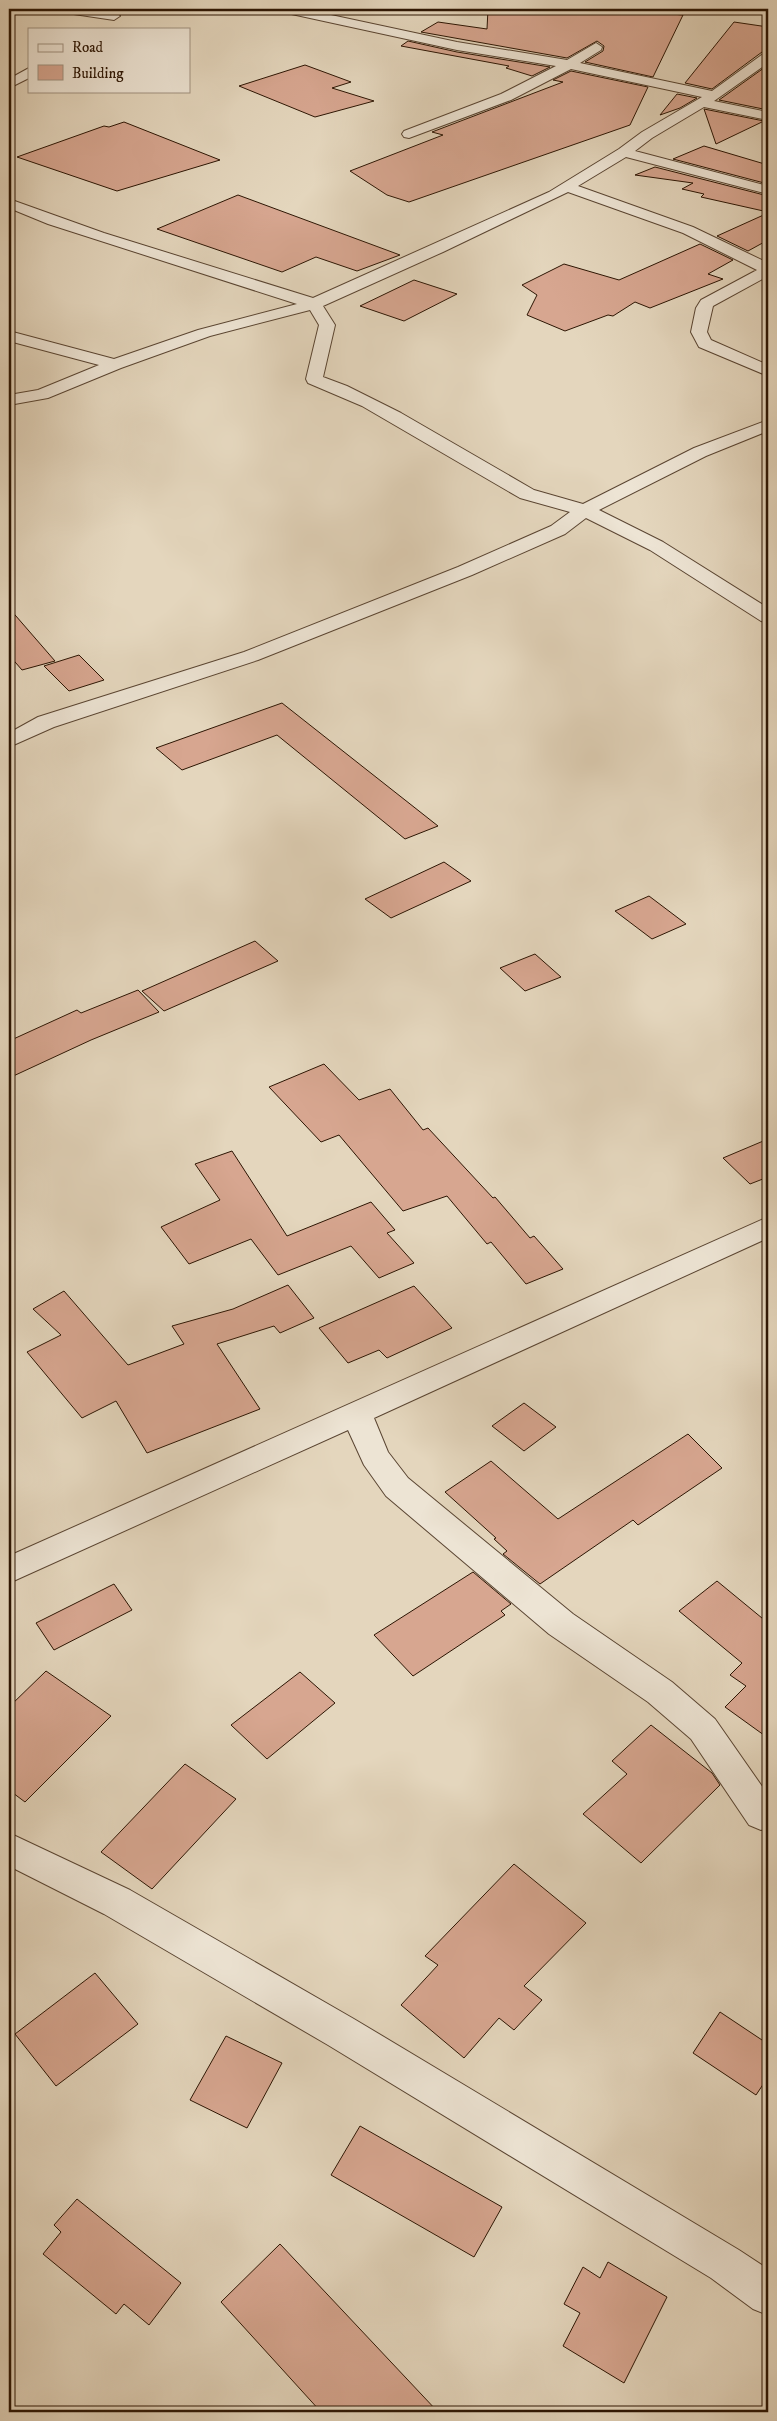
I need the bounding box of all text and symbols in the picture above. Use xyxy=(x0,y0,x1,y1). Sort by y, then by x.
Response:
legend xyxy=(28,28,190,92)
text: Road xyxy=(72,38,104,57)
text: Building xyxy=(72,64,124,83)

